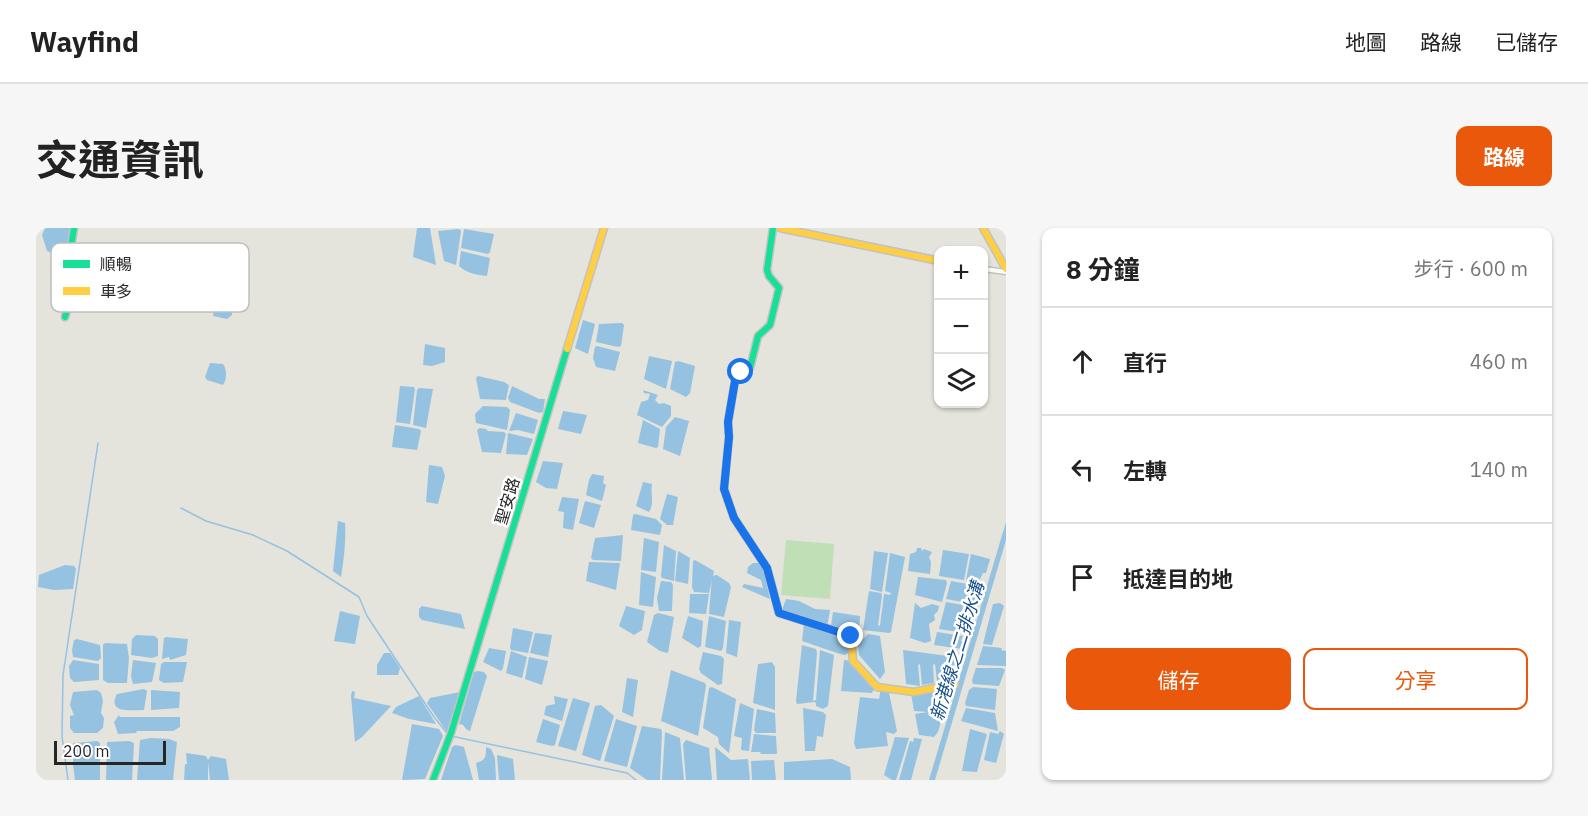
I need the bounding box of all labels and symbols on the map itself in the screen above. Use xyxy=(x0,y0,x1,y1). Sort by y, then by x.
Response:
legend xyxy=(51,243,249,312)
text: 順暢 xyxy=(100,254,132,274)
text: 車多 xyxy=(100,281,132,301)
route start xyxy=(727,358,753,384)
street label: 聖安路 xyxy=(490,475,524,527)
water label: 新港線之二排水溝 xyxy=(925,576,990,723)
route end xyxy=(837,622,863,648)
scale bar xyxy=(54,738,166,766)

